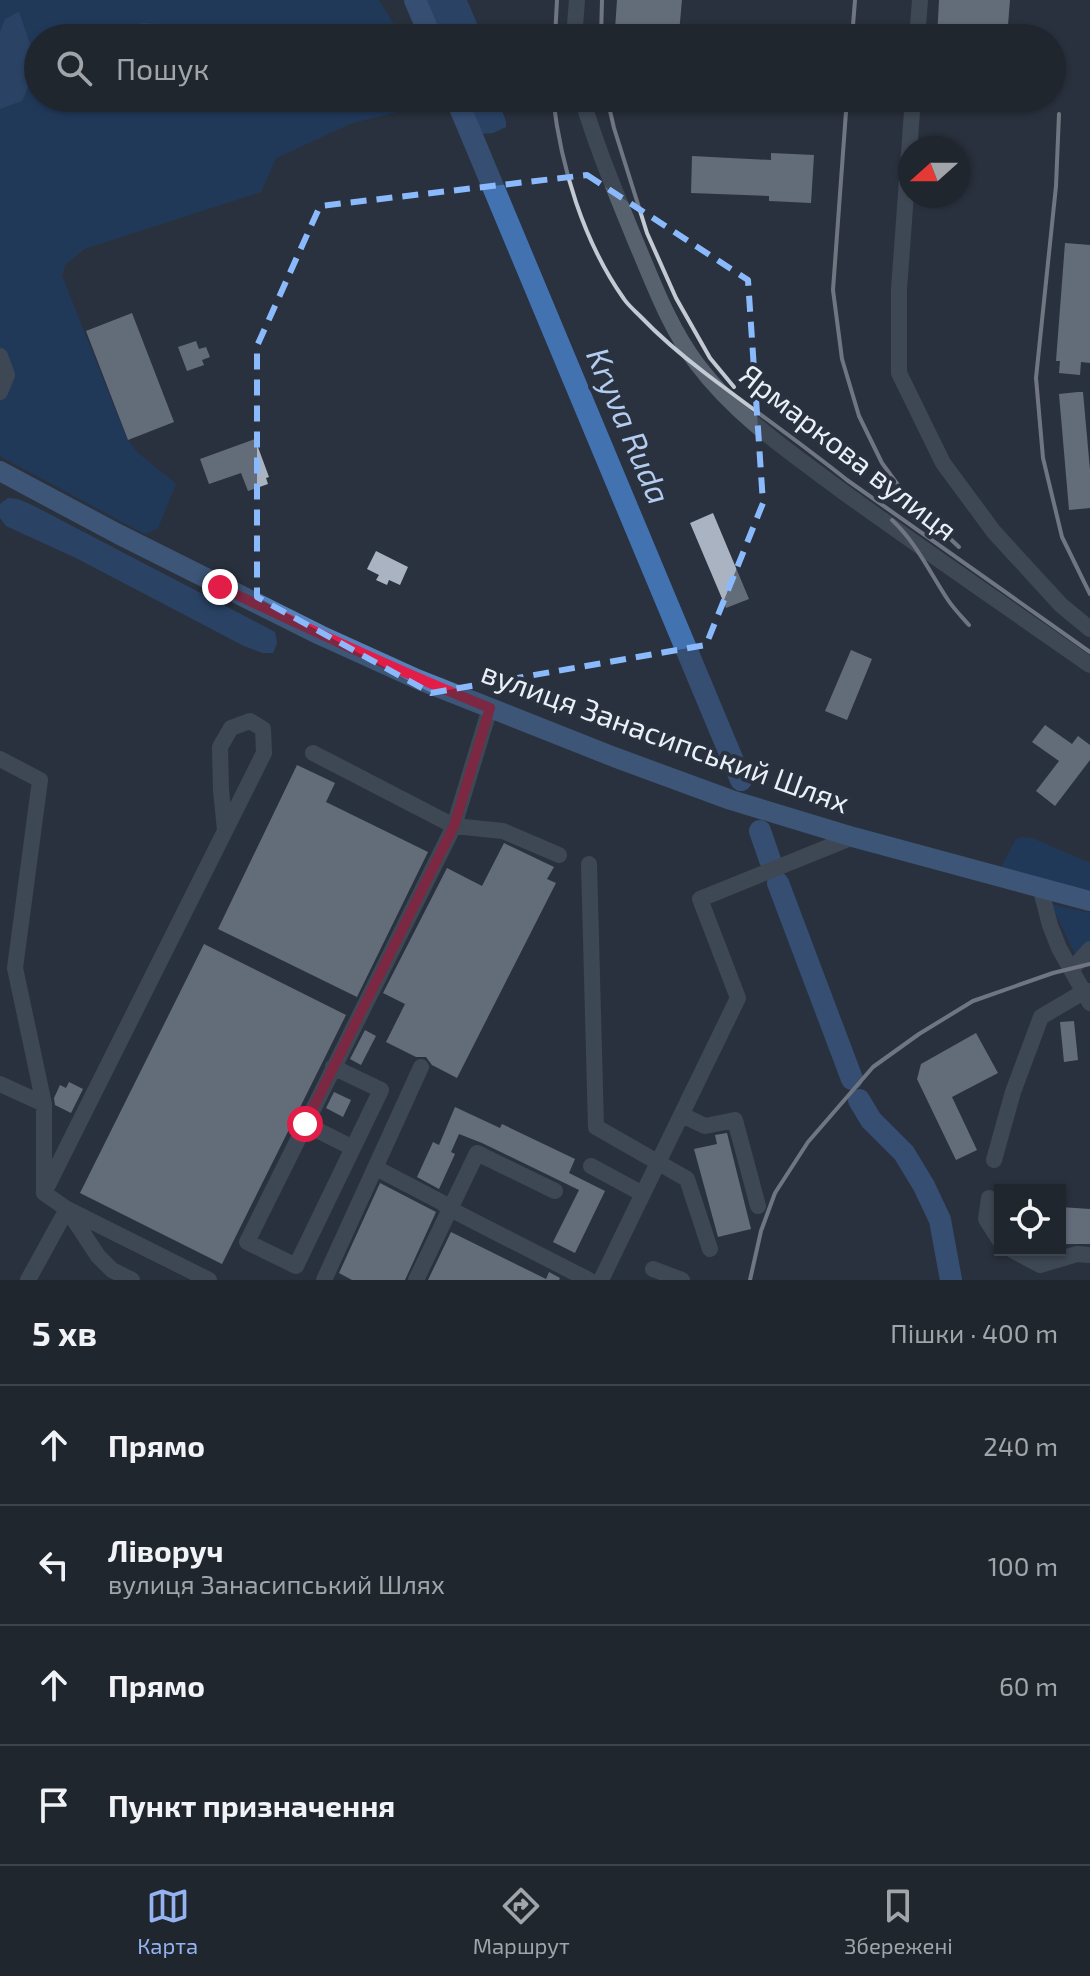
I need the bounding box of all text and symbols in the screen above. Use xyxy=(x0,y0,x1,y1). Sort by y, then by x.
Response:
search box xyxy=(24,24,1066,112)
icon: search xyxy=(52,46,96,90)
text: Пошук xyxy=(116,50,209,86)
north arrow xyxy=(898,136,970,208)
water label: Kryva Ruda xyxy=(579,341,680,509)
street label: Ярмаркова вулиця xyxy=(733,356,965,548)
route end xyxy=(202,569,238,605)
street label: вулиця Занасипський Шлях xyxy=(477,653,854,820)
route start xyxy=(287,1106,323,1142)
map controls xyxy=(994,1184,1066,1256)
button: locate xyxy=(994,1184,1066,1256)
text: 5 хв xyxy=(32,1312,97,1353)
text: Пішки · 400 m xyxy=(890,1317,1058,1348)
icon: ahead xyxy=(32,1423,76,1467)
text: Прямо xyxy=(108,1427,205,1463)
text: 240 m xyxy=(983,1430,1058,1461)
text: Ліворуч xyxy=(108,1532,224,1568)
icon: left xyxy=(32,1543,76,1587)
text: 100 m xyxy=(988,1550,1058,1581)
text: вулиця Занасипський Шлях xyxy=(108,1568,445,1599)
icon: ahead xyxy=(32,1663,76,1707)
text: Прямо xyxy=(108,1667,205,1703)
text: 60 m xyxy=(999,1670,1058,1701)
icon: arrive xyxy=(32,1783,76,1827)
text: Пункт призначення xyxy=(108,1787,395,1823)
tab: Карта xyxy=(137,1884,198,1958)
tab: Маршрут xyxy=(473,1884,570,1958)
tab: Збережені xyxy=(844,1884,953,1958)

